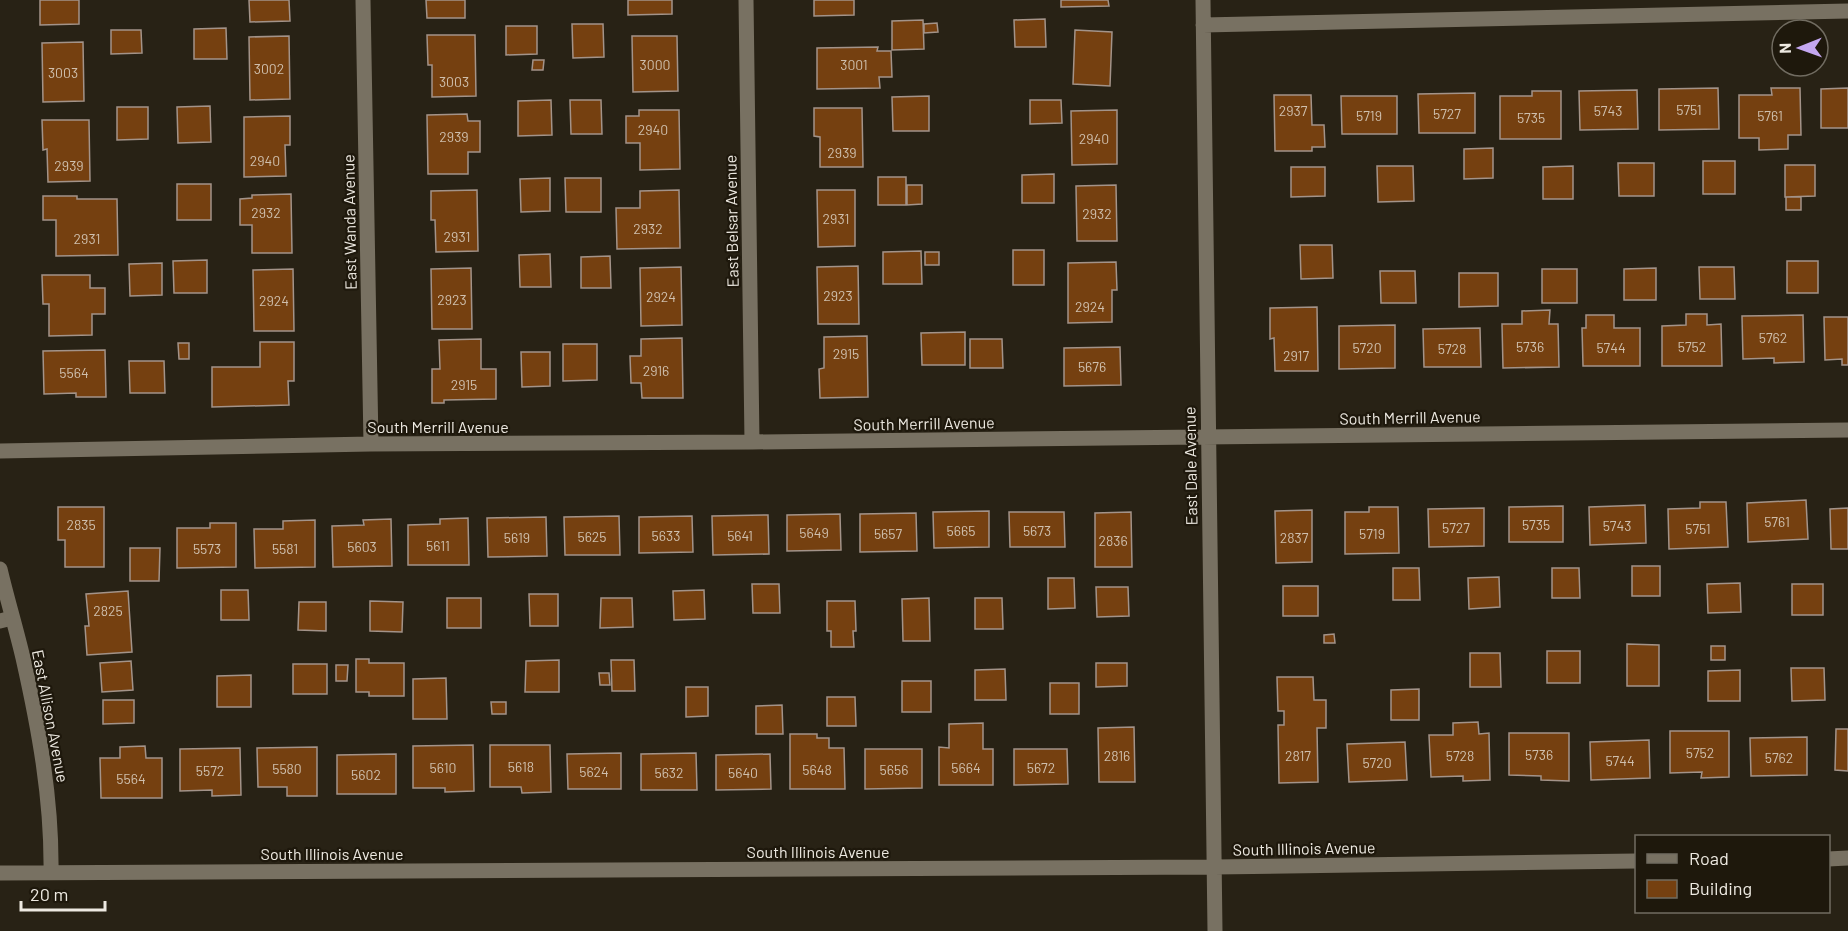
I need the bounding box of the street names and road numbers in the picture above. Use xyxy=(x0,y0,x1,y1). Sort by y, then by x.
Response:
street label: East Wanda Avenue xyxy=(338,154,360,290)
street label: East Belsar Avenue xyxy=(720,155,742,287)
street label: East Dale Avenue xyxy=(1179,406,1201,526)
street label: South Merrill Avenue xyxy=(1339,406,1481,428)
street label: South Merrill Avenue xyxy=(853,412,995,434)
street label: South Merrill Avenue xyxy=(367,417,509,436)
street label: East Allison Avenue xyxy=(29,648,73,784)
street label: South Illinois Avenue xyxy=(1232,837,1376,859)
street label: South Illinois Avenue xyxy=(747,842,889,861)
street label: South Illinois Avenue xyxy=(261,844,403,863)

